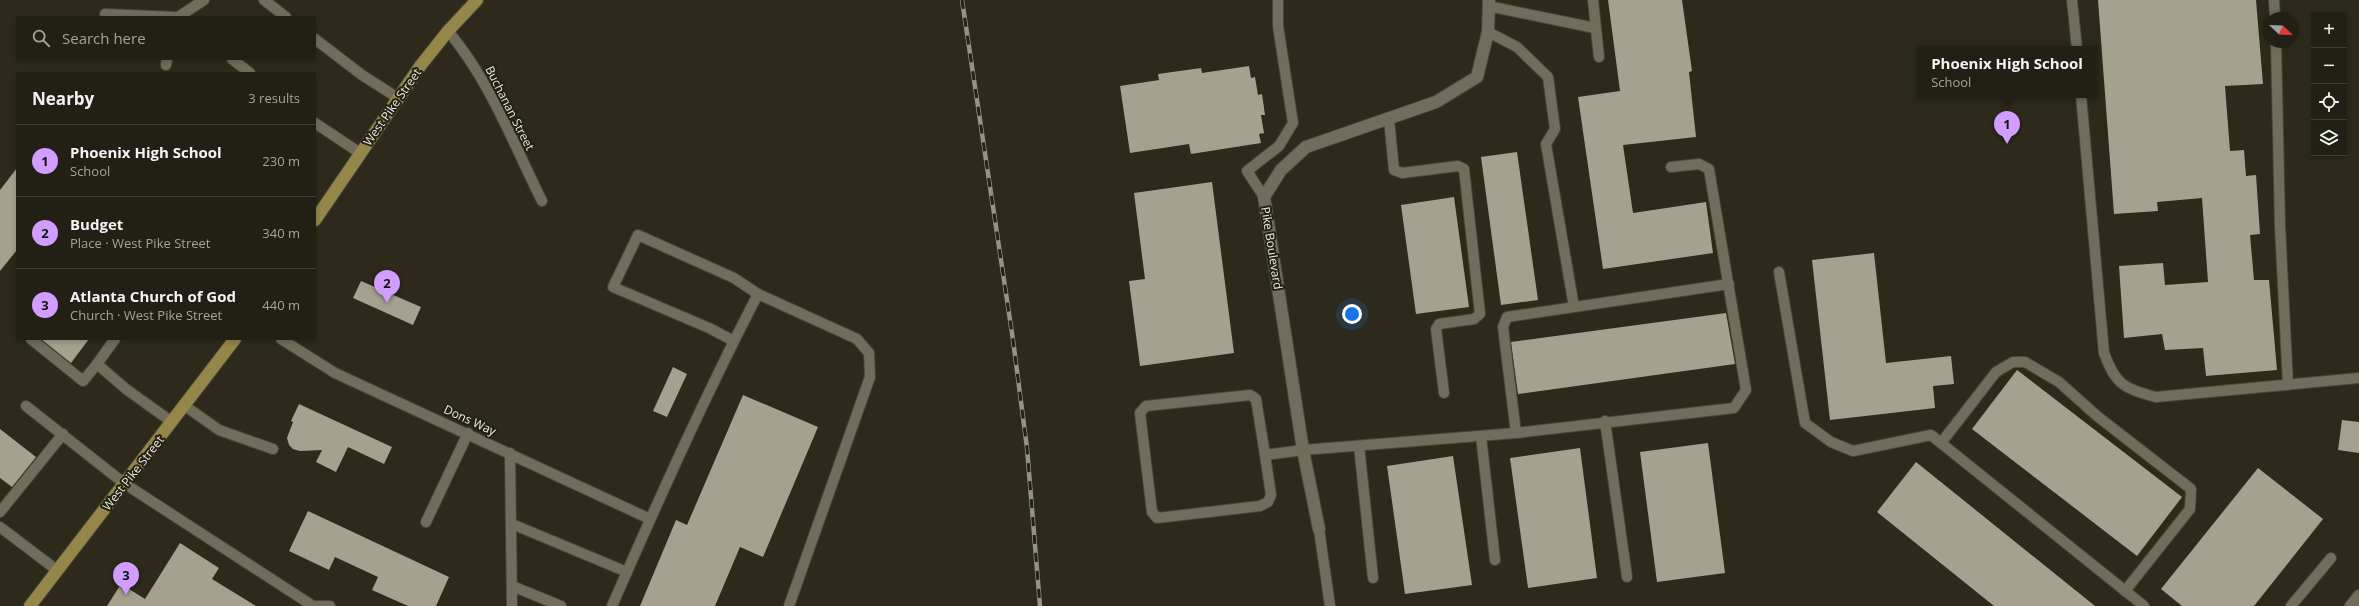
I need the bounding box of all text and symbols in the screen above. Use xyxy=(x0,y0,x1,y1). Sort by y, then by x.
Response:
north arrow xyxy=(2263,12,2299,48)
map controls xyxy=(2311,12,2347,156)
button: + xyxy=(2311,12,2347,48)
search box xyxy=(16,16,316,60)
icon: search xyxy=(30,27,52,49)
text: Search here xyxy=(62,28,146,48)
popup xyxy=(1917,46,2097,98)
button: − xyxy=(2311,48,2347,84)
text: Phoenix High School xyxy=(1931,53,2083,73)
street label: Buchanan Street xyxy=(481,63,539,153)
street label: West Pike Street xyxy=(359,65,425,149)
text: School xyxy=(1931,73,1971,91)
button: locate xyxy=(2311,84,2347,120)
text: Nearby xyxy=(32,87,94,110)
text: 3 results xyxy=(248,89,300,107)
pin: 1 xyxy=(1994,111,2020,144)
button: layers xyxy=(2311,120,2347,156)
text: Phoenix High School xyxy=(70,142,222,162)
text: 1 xyxy=(41,152,49,170)
text: 230 m xyxy=(262,152,300,170)
text: School xyxy=(70,162,110,180)
street label: Pike Boulevard xyxy=(1257,205,1287,291)
text: Budget xyxy=(70,214,123,234)
text: 2 xyxy=(41,224,49,242)
text: 340 m xyxy=(262,224,300,242)
text: Place · West Pike Street xyxy=(70,234,210,252)
pin: 2 xyxy=(374,270,400,303)
text: Atlanta Church of God xyxy=(70,286,236,306)
text: 3 xyxy=(41,296,49,314)
text: 440 m xyxy=(262,296,300,314)
your location xyxy=(1342,304,1362,324)
text: Church · West Pike Street xyxy=(70,306,222,324)
street label: Dons Way xyxy=(441,400,500,440)
street label: West Pike Street xyxy=(98,432,168,514)
pin: 3 xyxy=(113,562,139,595)

